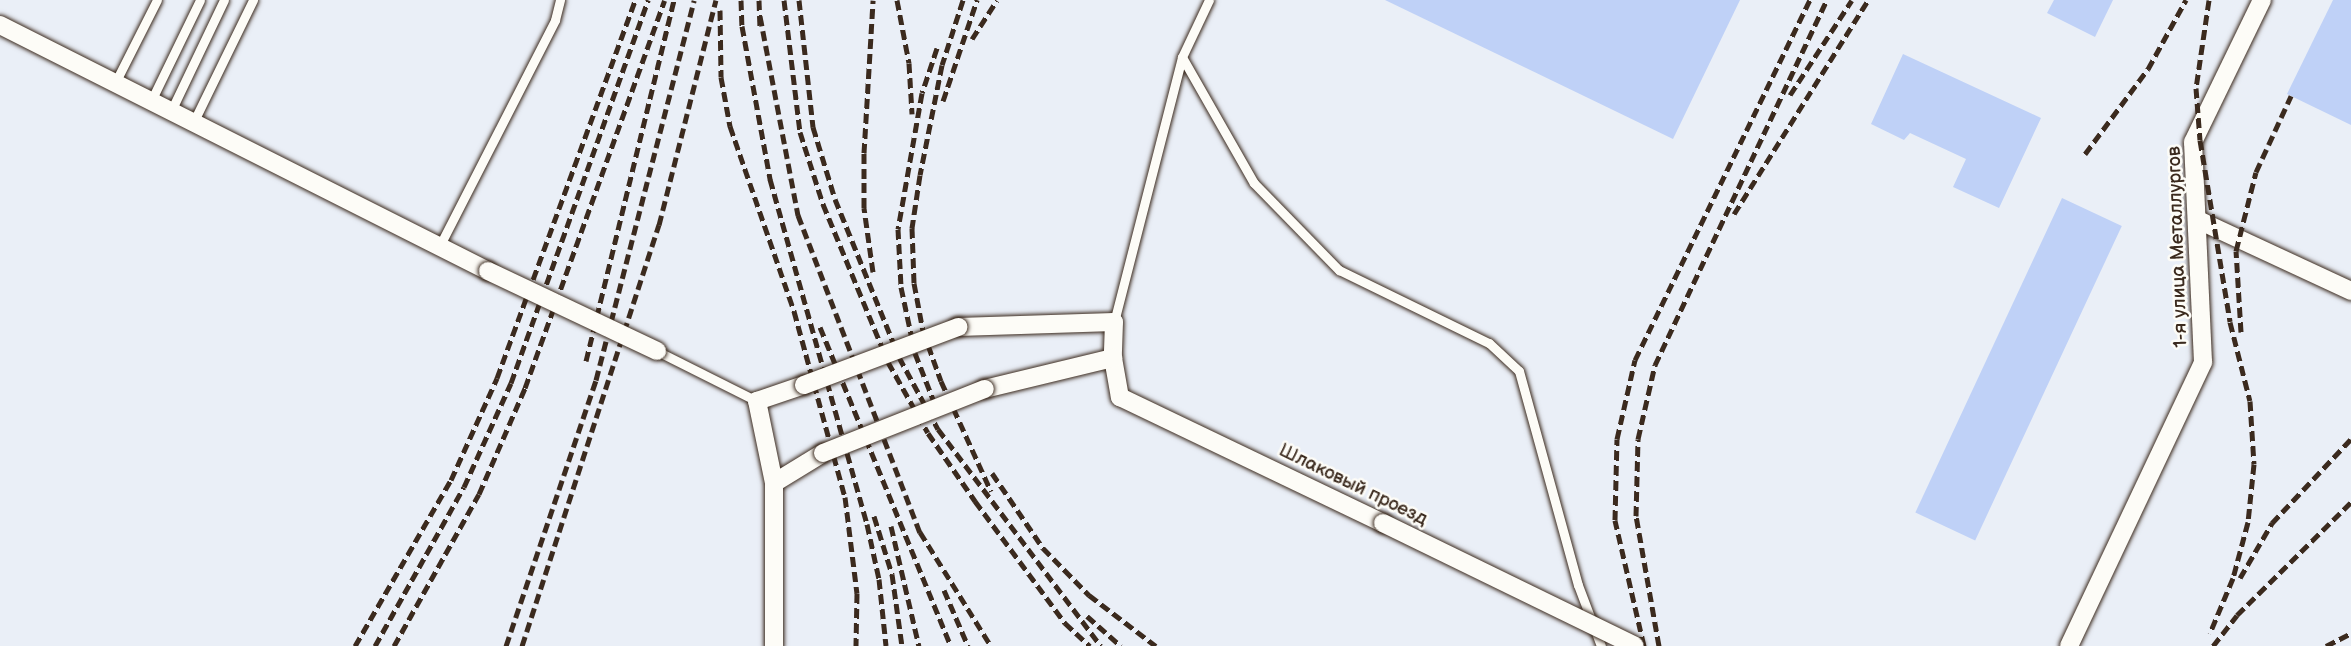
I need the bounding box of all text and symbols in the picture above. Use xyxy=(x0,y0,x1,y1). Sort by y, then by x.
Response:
street label: 1-я улица Металлургов xyxy=(2163,146,2193,348)
street label: Шлаковый проезд xyxy=(1275,439,1431,531)

